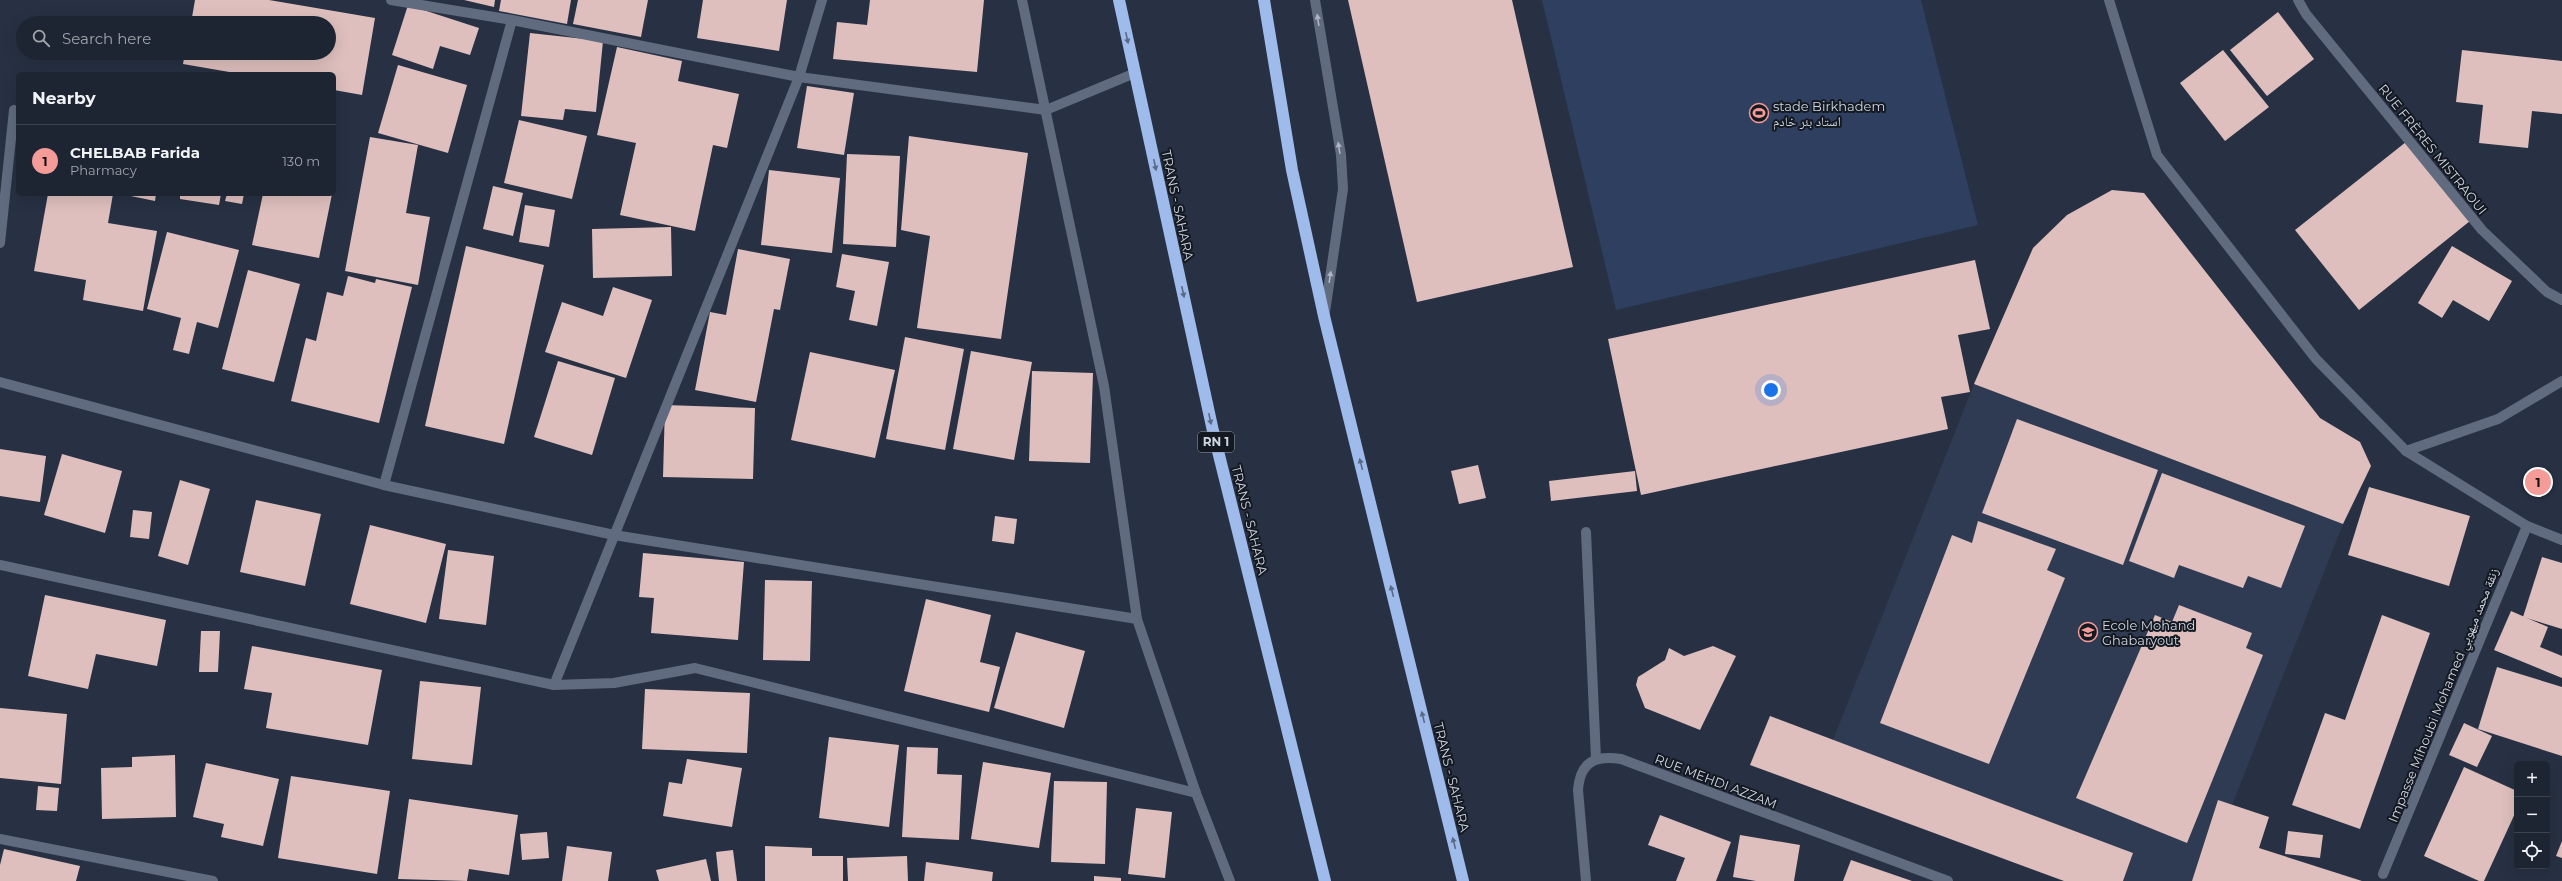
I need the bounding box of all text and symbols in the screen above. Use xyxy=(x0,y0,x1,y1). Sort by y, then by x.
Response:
one-way arrow xyxy=(1315,14,1321,26)
search box xyxy=(16,16,336,60)
icon: search xyxy=(30,27,52,49)
text: Search here xyxy=(62,29,151,48)
one-way arrow xyxy=(1125,32,1131,44)
street label: RUE FRÈRES MISTRAOUI xyxy=(2375,81,2491,217)
text: Nearby xyxy=(32,88,96,108)
place label: stade Birkhadem استاد بئر خادم xyxy=(1773,98,1885,130)
sports icon: stade Birkhadem استاد بئر خادم xyxy=(1748,102,1770,124)
one-way arrow xyxy=(1336,142,1342,154)
text: CHELBAB Farida xyxy=(70,143,200,162)
street label: TRANS - SAHARA xyxy=(1158,148,1198,262)
text: 1 xyxy=(42,153,48,169)
text: 130 m xyxy=(282,153,320,169)
one-way arrow xyxy=(1153,159,1159,171)
text: Pharmacy xyxy=(70,162,137,178)
one-way arrow xyxy=(1327,271,1333,283)
one-way arrow xyxy=(1180,286,1186,298)
your location xyxy=(1761,380,1781,400)
one-way arrow xyxy=(1208,413,1214,425)
road number: RN 1 xyxy=(1198,432,1234,452)
one-way arrow xyxy=(1357,458,1363,471)
street label: TRANS - SAHARA xyxy=(1229,464,1272,577)
pin: 1 xyxy=(2525,467,2551,497)
street label: Impasse Mihoubi Mohamed زنقة محمد ميهوبي xyxy=(2384,565,2505,826)
one-way arrow xyxy=(1388,584,1394,597)
place label: Ecole Mohand Ghabaryout xyxy=(2102,617,2195,648)
school or university icon: Ecole Mohand Ghabaryout xyxy=(2077,621,2099,643)
one-way arrow xyxy=(1419,711,1425,723)
street label: TRANS - SAHARA xyxy=(1431,721,1474,834)
street label: RUE MEHDI AZZAM xyxy=(1653,750,1779,812)
map controls xyxy=(2514,761,2550,869)
button: + xyxy=(2514,761,2550,797)
button: − xyxy=(2514,797,2550,833)
button: locate xyxy=(2514,833,2550,869)
one-way arrow xyxy=(1450,837,1456,849)

